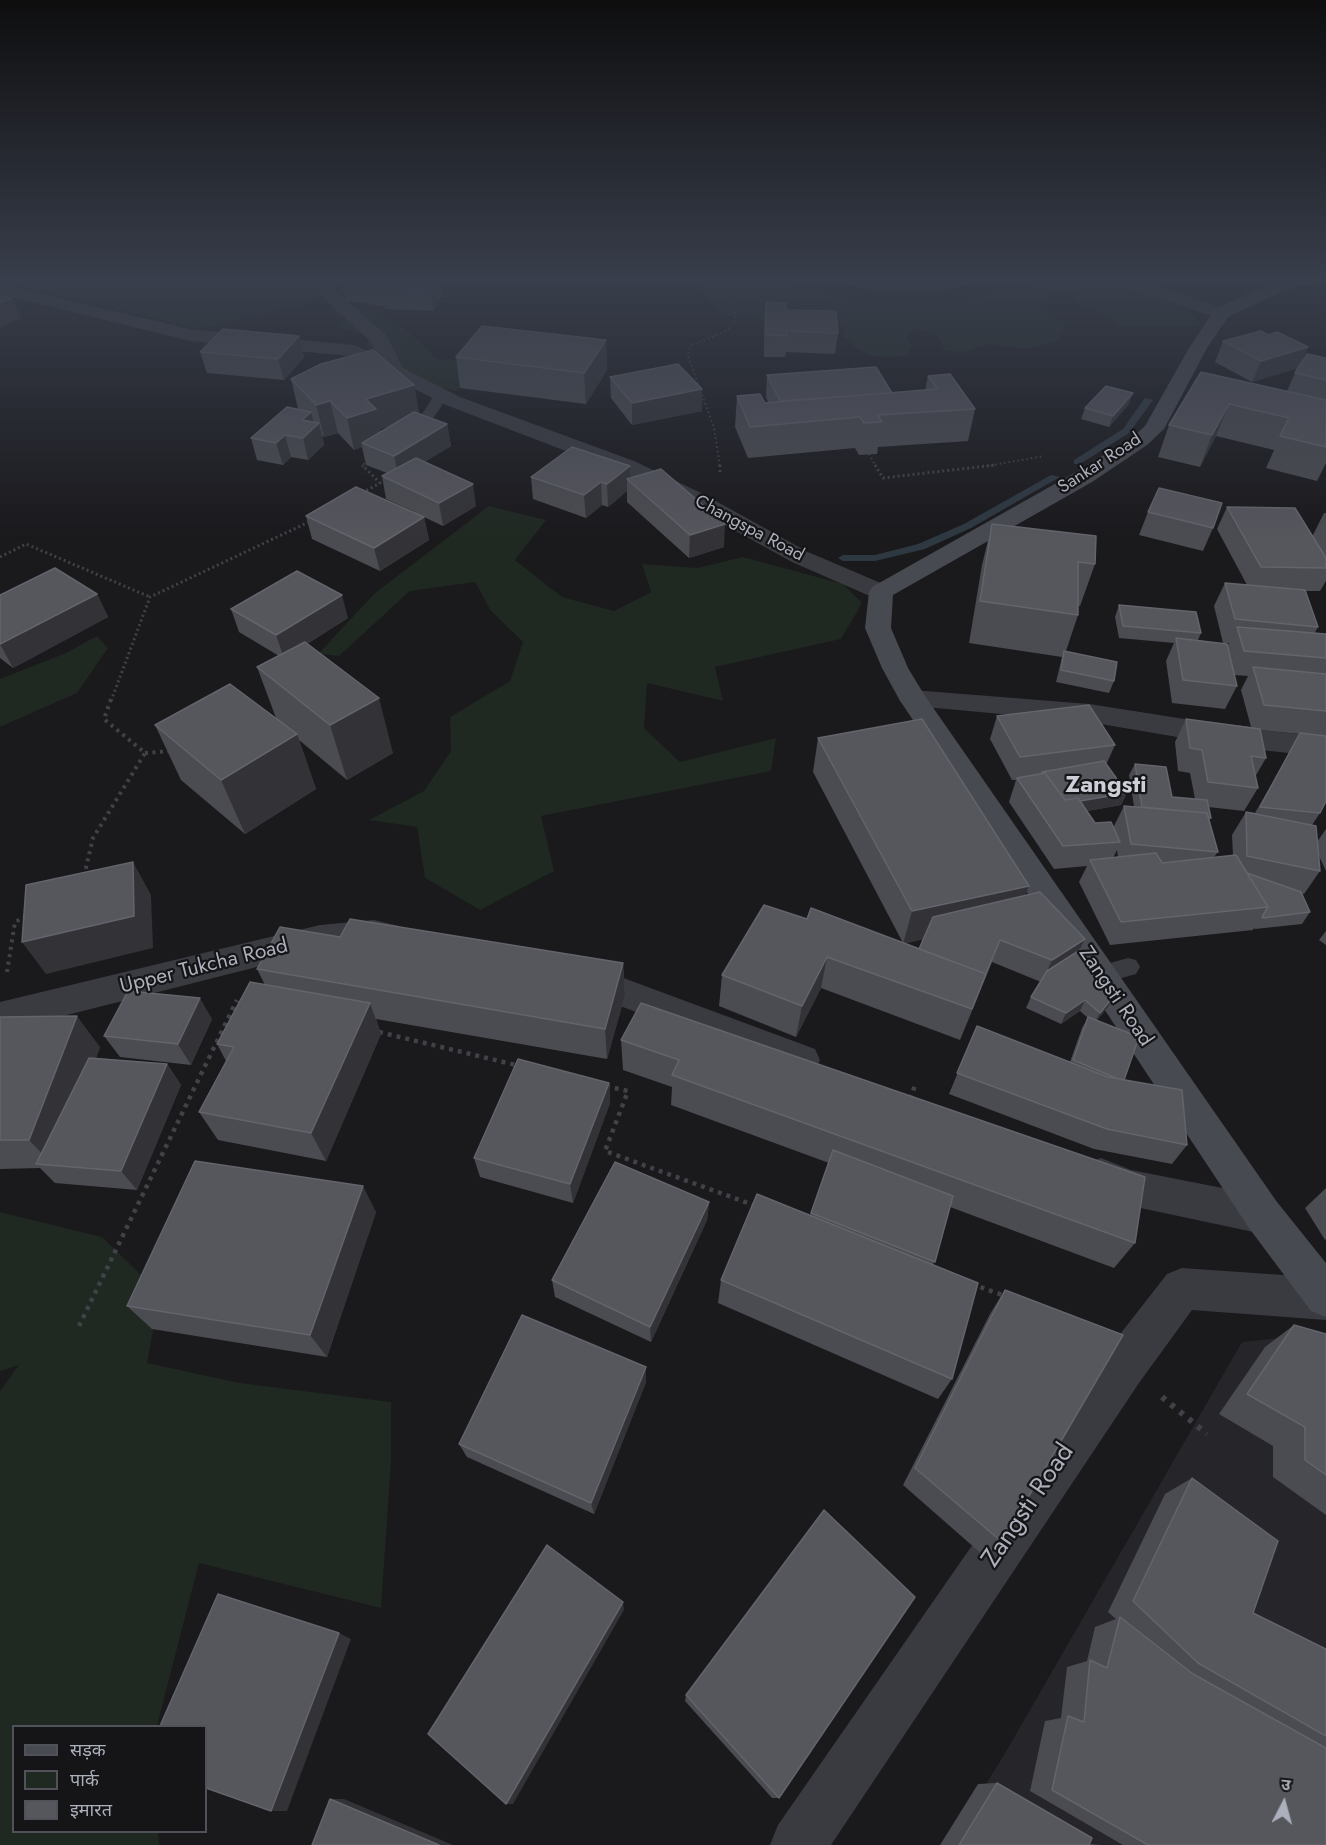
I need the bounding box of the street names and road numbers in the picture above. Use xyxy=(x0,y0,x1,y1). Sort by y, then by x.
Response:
street label: Sankar Road xyxy=(1054,429,1146,499)
street label: Changspa Road xyxy=(691,491,807,567)
street label: Upper Tukcha Road xyxy=(117,934,291,1000)
street label: Zangsti Road xyxy=(1072,942,1158,1052)
street label: Zangsti Road xyxy=(976,1438,1082,1574)

